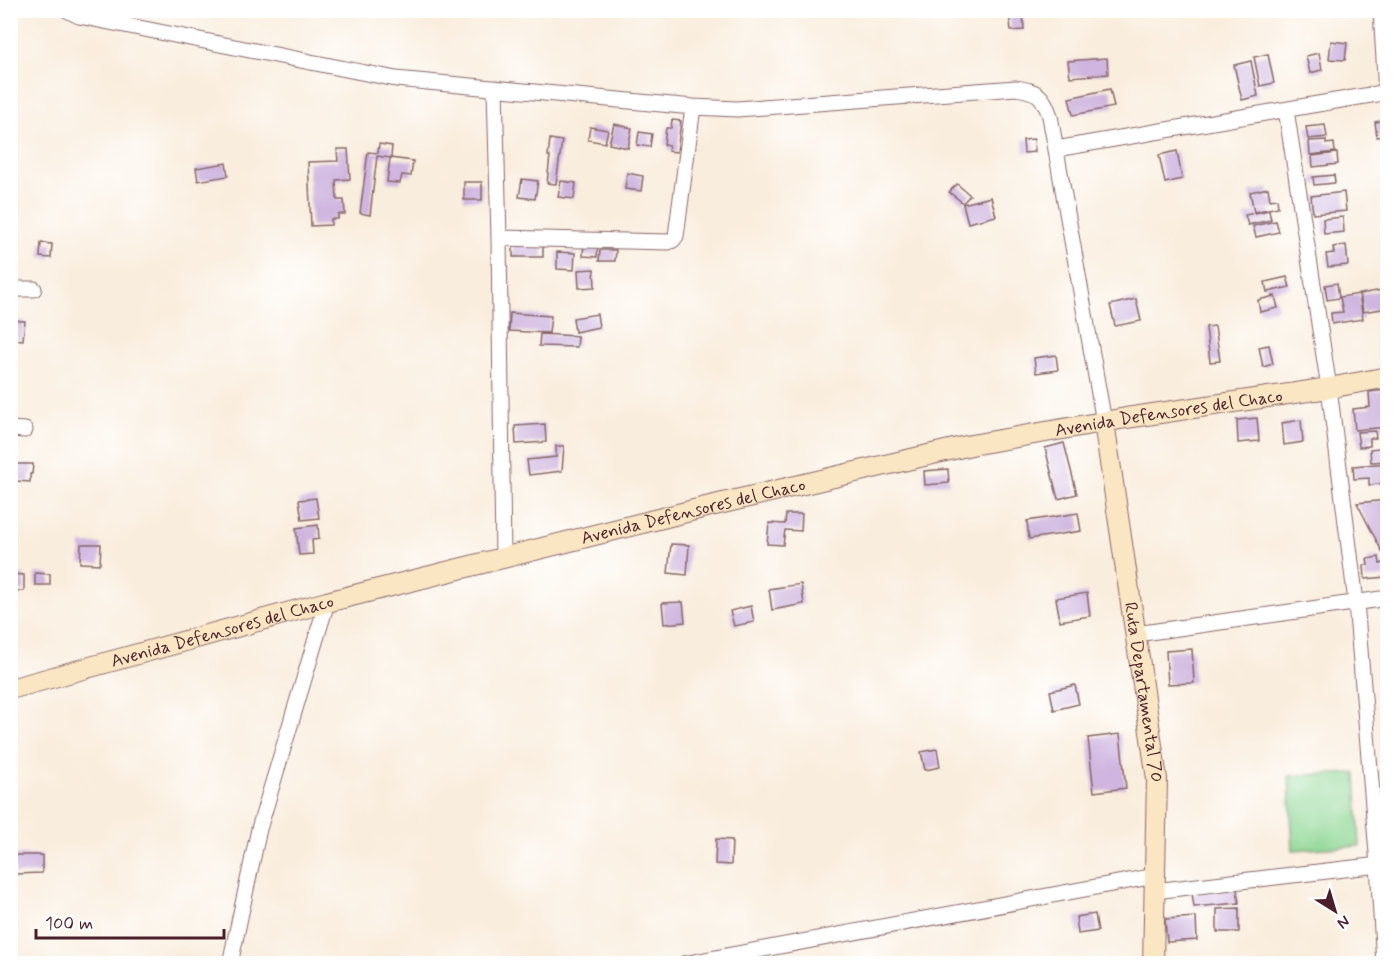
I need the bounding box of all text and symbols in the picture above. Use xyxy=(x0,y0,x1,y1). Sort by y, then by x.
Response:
street label: Avenida Defensores del Chaco xyxy=(1053,384,1284,443)
street label: Avenida Defensores del Chaco xyxy=(579,473,808,551)
street label: Avenida Defensores del Chaco xyxy=(108,590,336,674)
street label: Ruta Departamental 70 xyxy=(1118,600,1168,784)
north arrow xyxy=(1305,881,1365,941)
scale bar xyxy=(36,902,224,940)
text: N xyxy=(1333,910,1354,933)
text: 100 m xyxy=(45,912,93,936)

